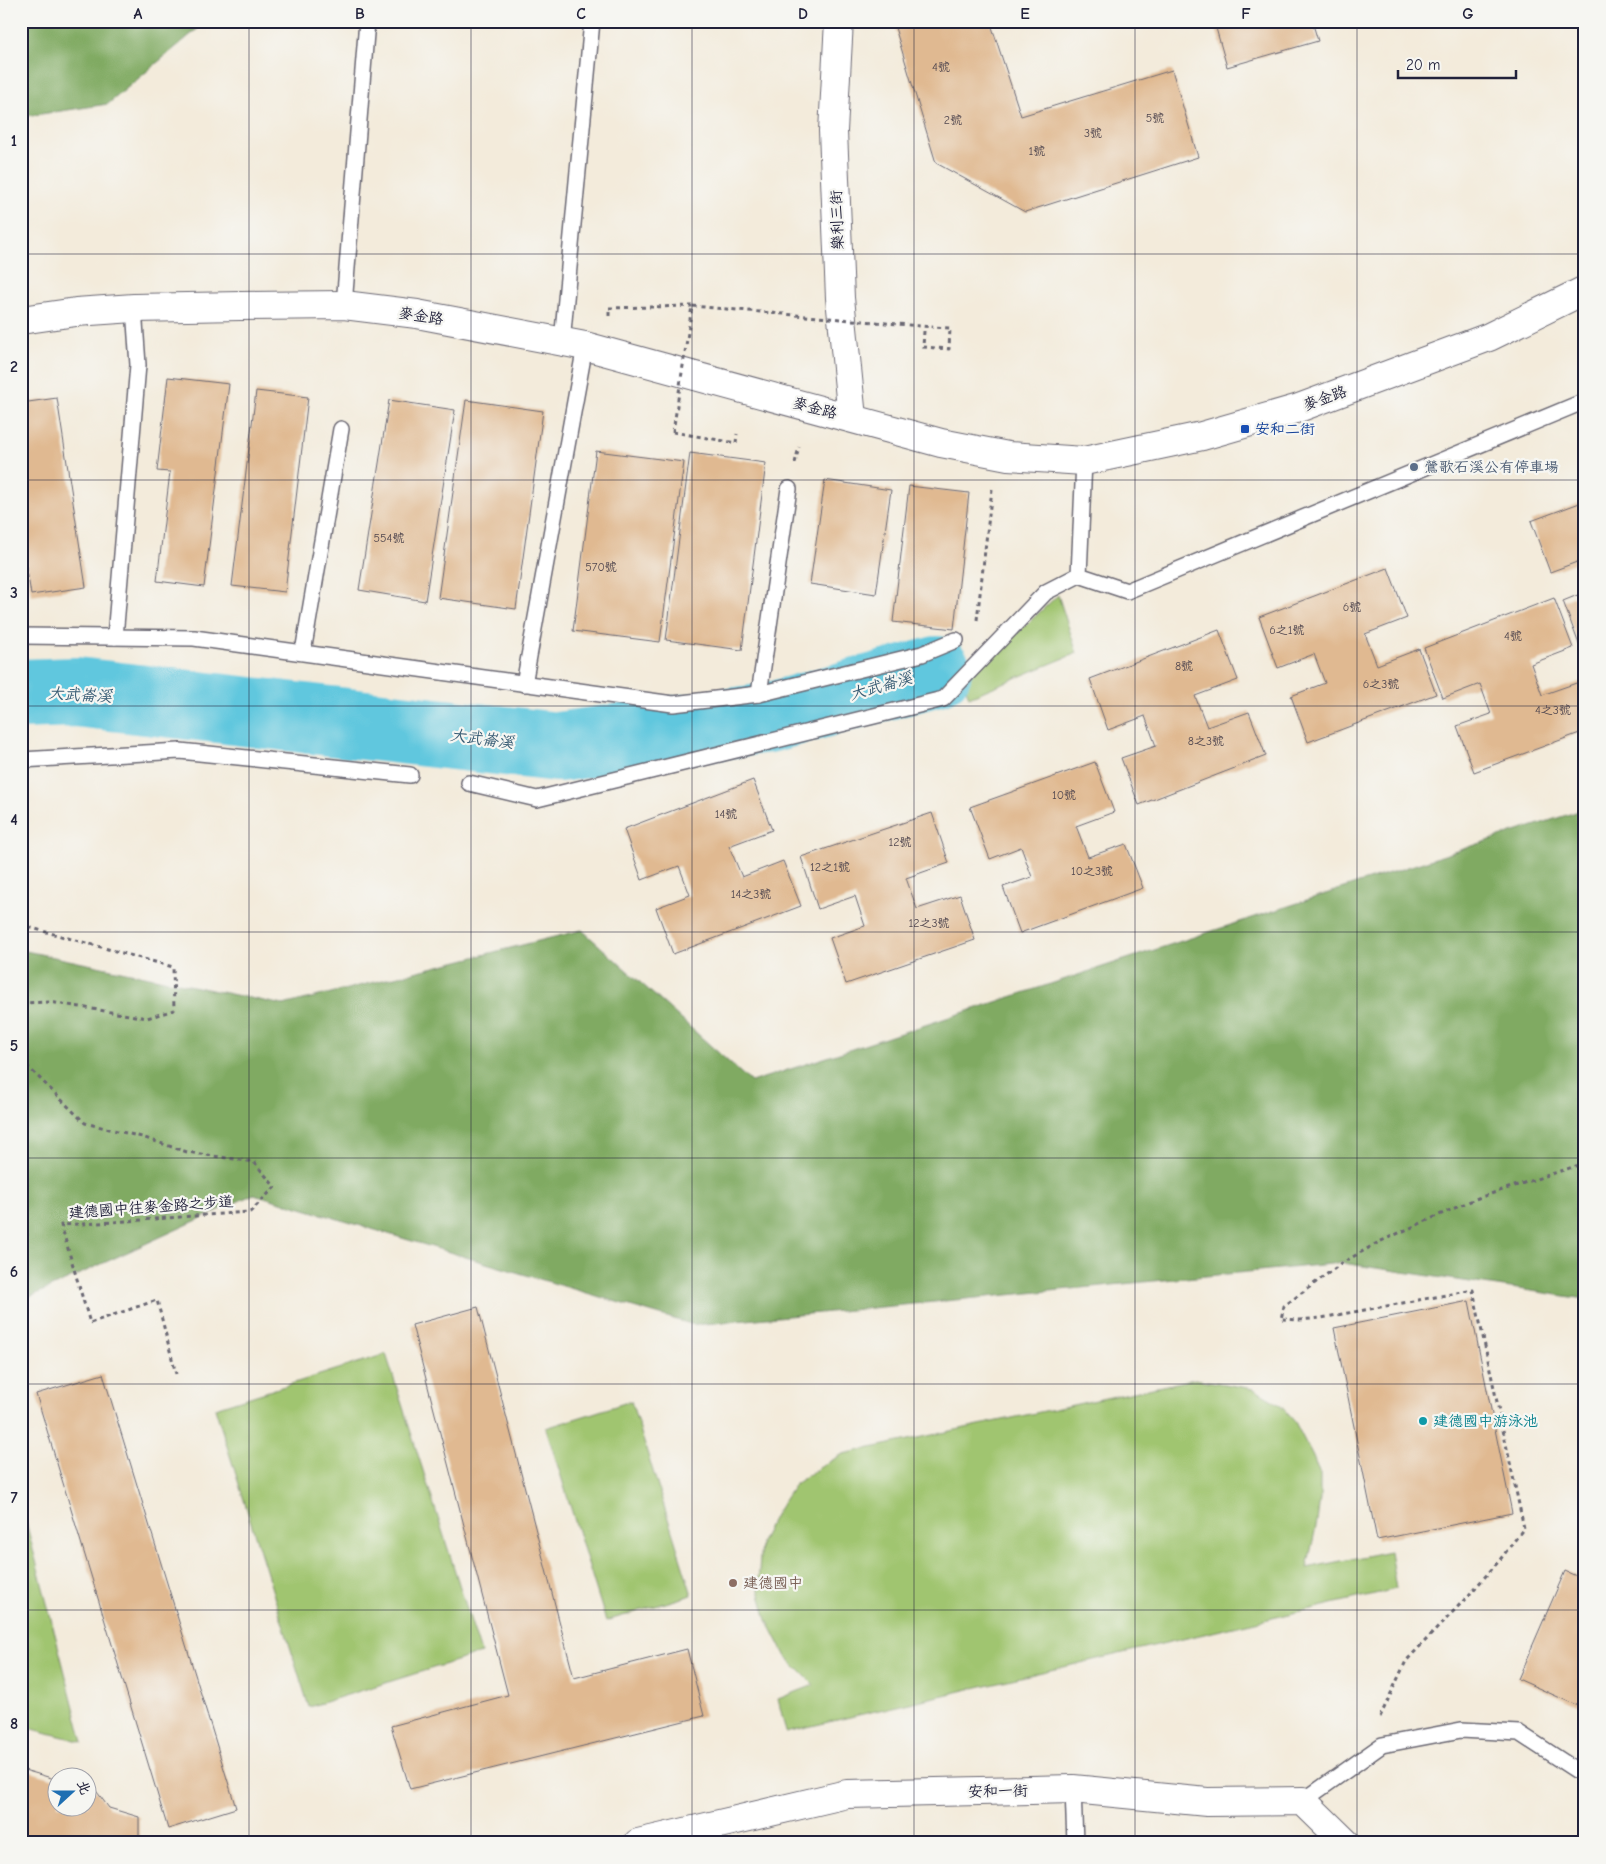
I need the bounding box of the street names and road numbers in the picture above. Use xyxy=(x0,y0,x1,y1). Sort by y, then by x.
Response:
street label: 樂利三街 xyxy=(827,190,847,250)
street label: 麥金路 xyxy=(397,304,445,328)
street label: 麥金路 xyxy=(1301,382,1349,414)
street label: 麥金路 xyxy=(791,393,839,423)
street label: 建德國中往麥金路之步道 xyxy=(68,1192,234,1222)
street label: 安和一街 xyxy=(968,1781,1028,1801)

